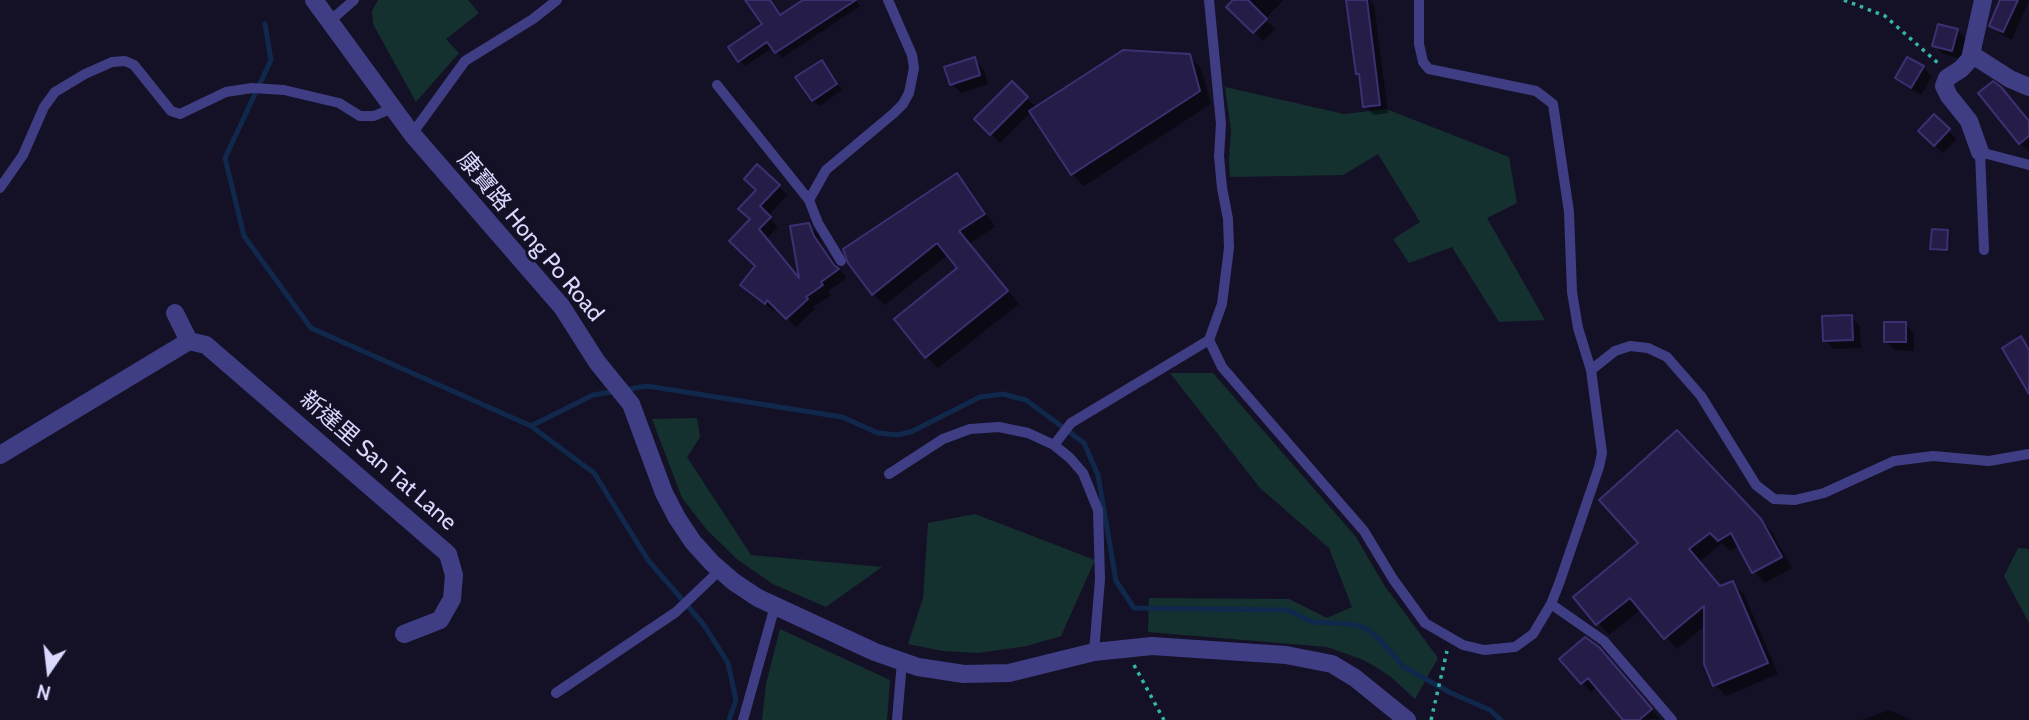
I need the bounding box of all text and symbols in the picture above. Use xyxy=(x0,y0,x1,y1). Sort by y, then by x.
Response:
street label: 康寶路 Hong Po Road xyxy=(451,147,609,327)
street label: 新達里 San Tat Lane xyxy=(294,385,462,537)
north arrow xyxy=(14,636,84,706)
text: N xyxy=(34,679,53,705)

